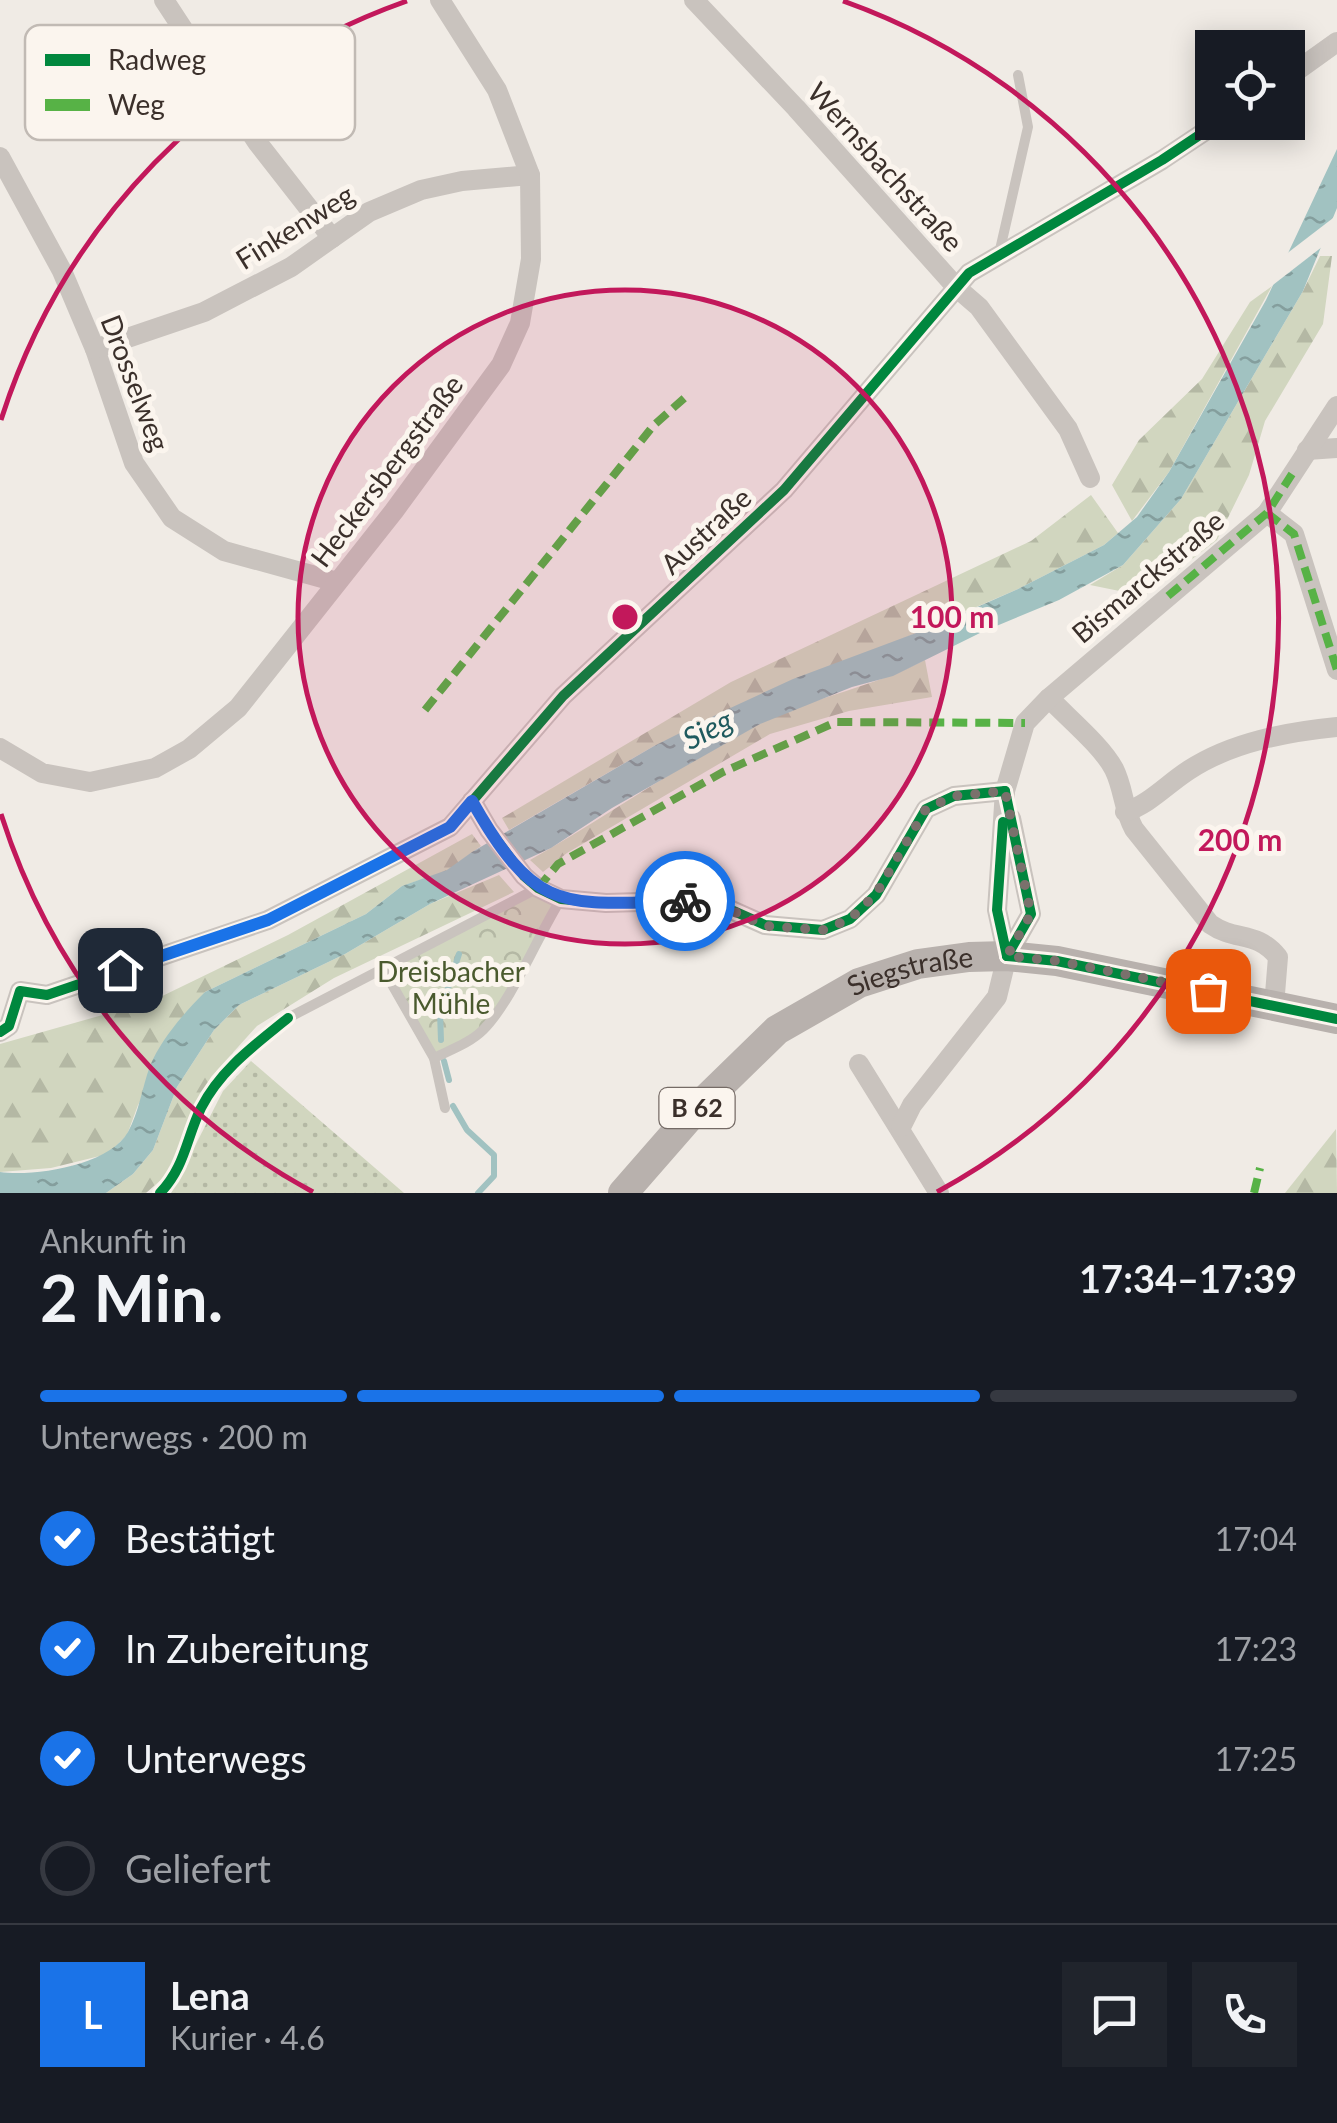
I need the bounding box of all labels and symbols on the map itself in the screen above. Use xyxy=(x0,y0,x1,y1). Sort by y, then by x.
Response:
legend xyxy=(25,25,355,140)
text: Radweg xyxy=(108,42,206,76)
street label: Wernsbachstraße xyxy=(801,75,971,258)
text: Weg xyxy=(108,87,165,121)
street label: Finkenweg xyxy=(229,176,360,276)
street label: Drosselweg xyxy=(94,310,177,456)
street label: Heckersbergstraße xyxy=(303,368,469,573)
street label: Austraße xyxy=(653,480,758,581)
street label: Bismarckstraße xyxy=(1064,503,1230,650)
text: 100 m xyxy=(910,598,994,634)
centre of rings xyxy=(607,599,643,635)
water label: Sieg xyxy=(676,700,738,756)
text: 200 m xyxy=(1198,821,1282,857)
courier xyxy=(635,851,735,951)
pin xyxy=(78,928,163,1013)
street label: Siegstraße xyxy=(840,939,975,1002)
pin xyxy=(1166,949,1251,1034)
park label: Dreisbacher Mühle xyxy=(377,954,525,1020)
road number: B 62 xyxy=(660,1088,734,1128)

